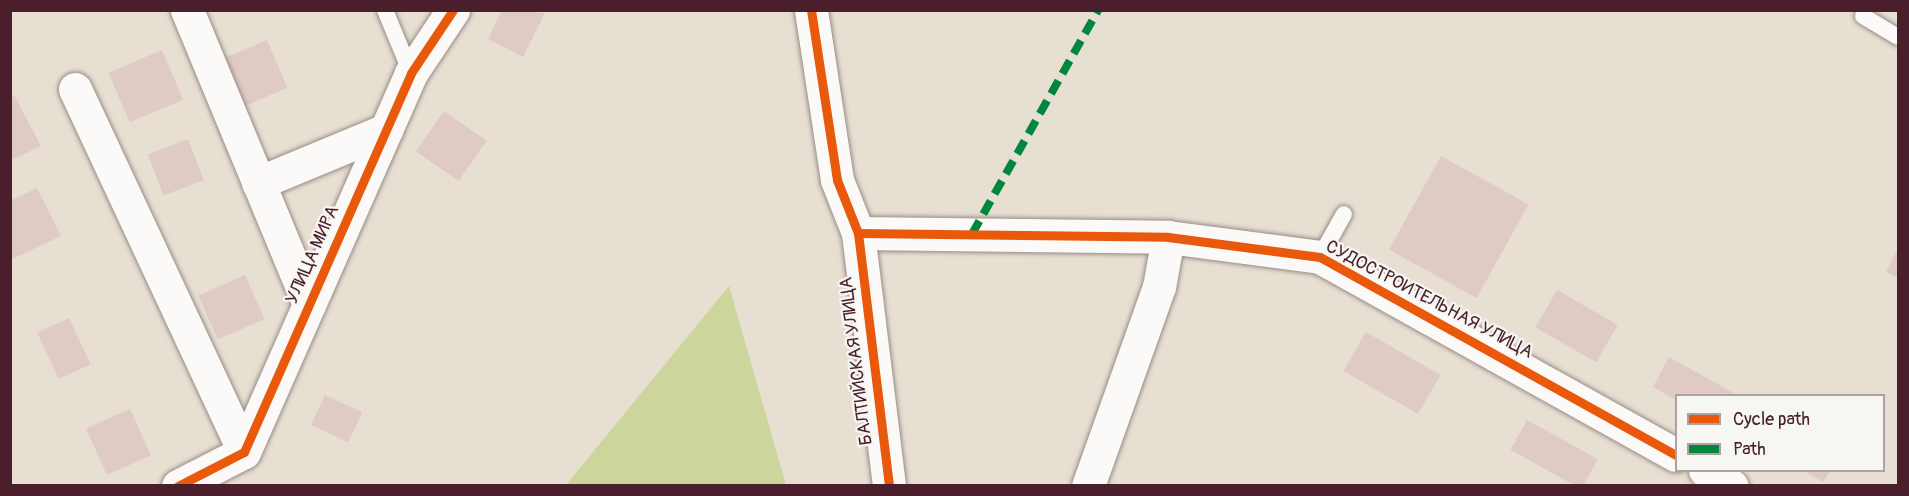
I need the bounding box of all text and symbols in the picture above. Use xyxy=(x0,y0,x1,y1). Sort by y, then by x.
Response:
street label: УЛИЦА МИРА xyxy=(282,203,344,307)
street label: СУДОСТРОИТЕЛЬНАЯ УЛИЦА xyxy=(1322,236,1536,364)
street label: БАЛТИЙСКАЯ УЛИЦА xyxy=(836,276,878,446)
legend xyxy=(1675,394,1885,472)
text: Cycle path xyxy=(1733,408,1810,431)
text: Path xyxy=(1733,438,1766,461)

